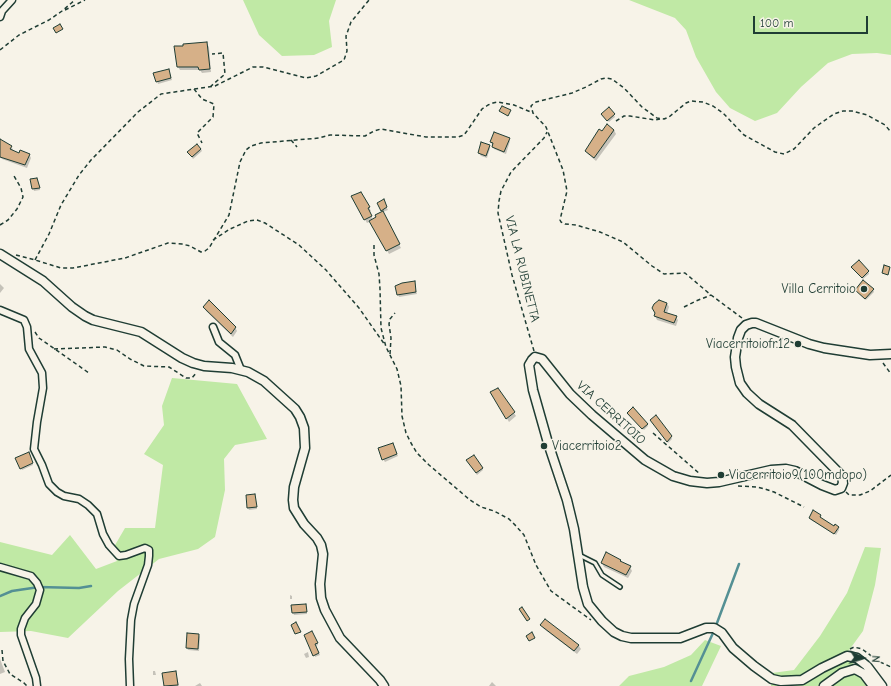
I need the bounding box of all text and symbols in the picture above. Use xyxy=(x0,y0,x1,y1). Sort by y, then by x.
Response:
scale bar xyxy=(755,8,870,34)
text: 100 m xyxy=(760,16,793,30)
street label: VIA LA RUBINETTA xyxy=(501,214,543,324)
place label: Villa Cerritoio xyxy=(782,281,856,297)
marker: Villa Cerritoio xyxy=(859,284,869,294)
place label: Viacerritoiofr.12 xyxy=(706,336,790,352)
marker: Viacerritoiofr.12 xyxy=(793,339,803,349)
street label: VIA CERRITOIO xyxy=(573,378,649,448)
place label: Viacerritoio2 xyxy=(552,438,622,454)
marker: Viacerritoio2 xyxy=(539,441,549,451)
place label: Viacerritoio9(100mdopo) xyxy=(729,467,867,483)
marker: Viacerritoio9(100mdopo) xyxy=(716,470,726,480)
north arrow xyxy=(843,638,883,678)
text: N xyxy=(869,655,882,663)

